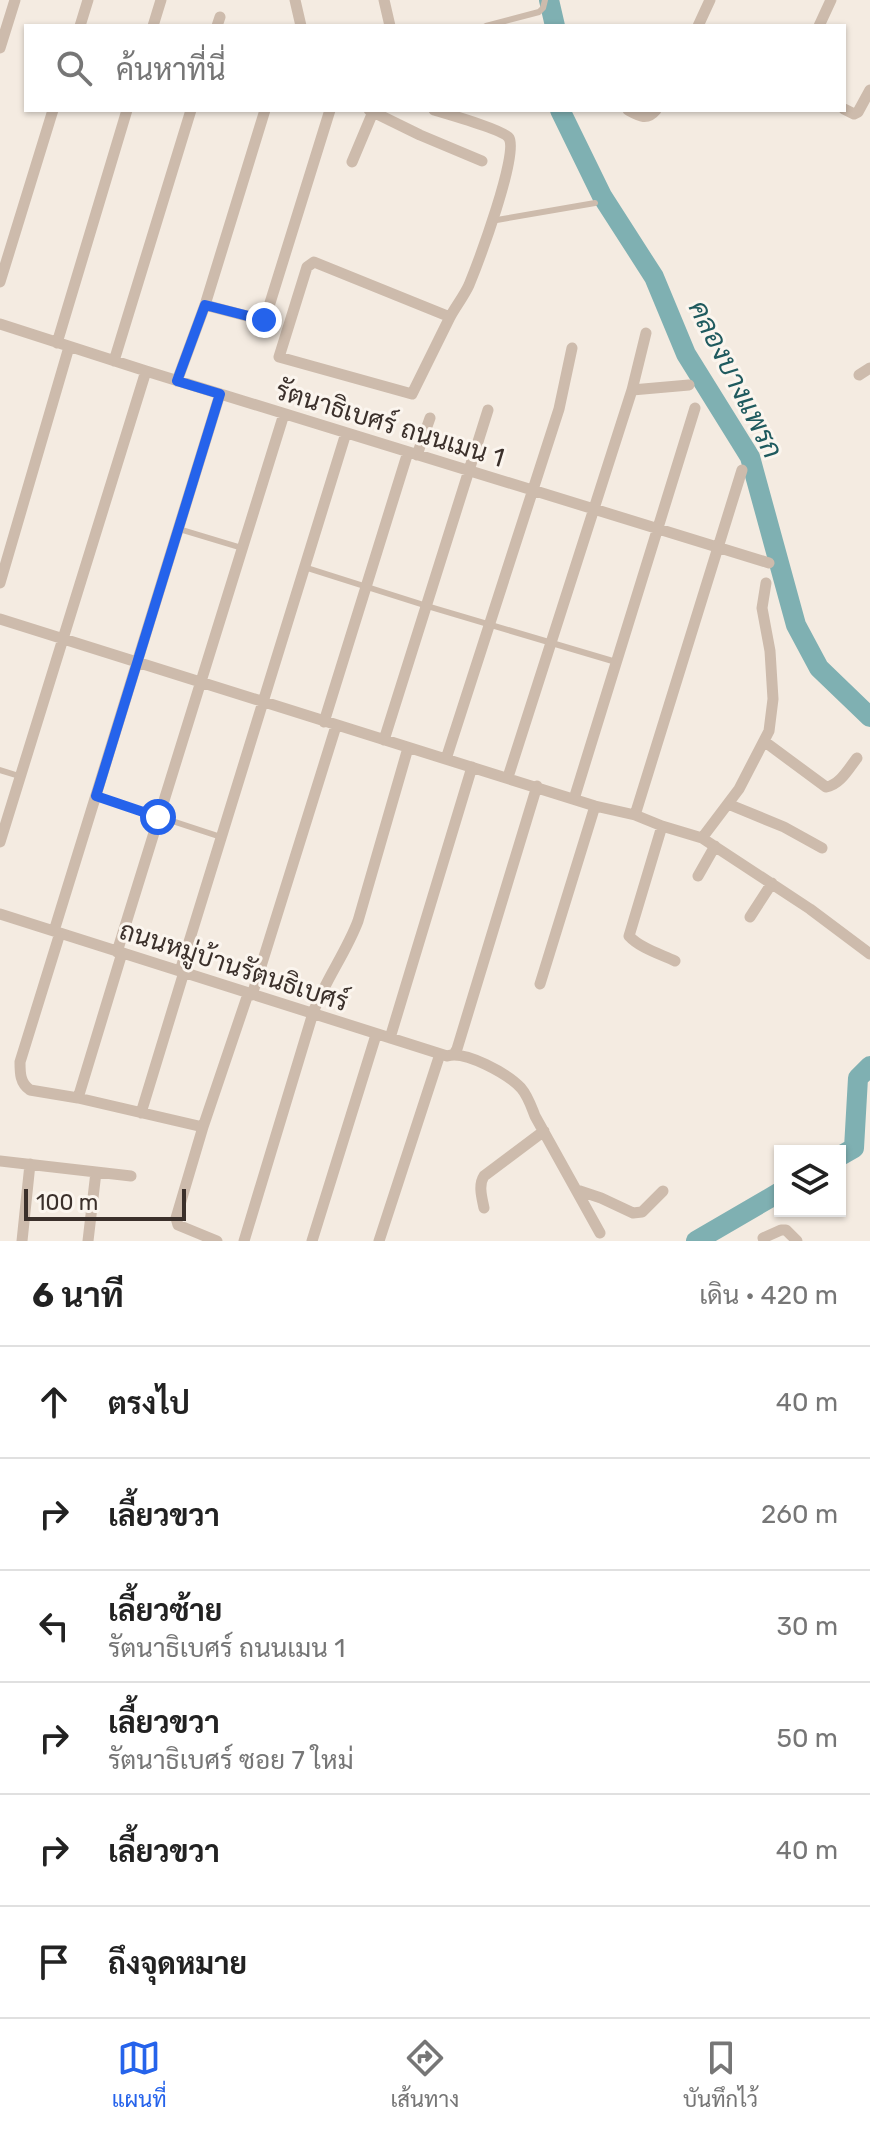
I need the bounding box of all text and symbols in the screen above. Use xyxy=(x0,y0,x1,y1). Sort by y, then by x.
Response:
search box xyxy=(24,24,846,112)
icon: search xyxy=(52,46,96,90)
text: ค้นหาที่นี่ xyxy=(116,52,226,88)
water label: คลองบางแพรก xyxy=(682,295,789,464)
route end xyxy=(246,302,282,338)
street label: รัตนาธิเบศร์ ถนนเมน 1 xyxy=(272,373,508,474)
route start xyxy=(140,799,176,835)
street label: ถนนหมู่บ้านรัตนธิเบศร์ xyxy=(115,913,353,1020)
map controls xyxy=(774,1145,846,1217)
button: layers xyxy=(774,1145,846,1217)
scale bar xyxy=(24,1185,186,1221)
text: 100 m xyxy=(36,1189,98,1216)
text: 6 นาที xyxy=(32,1275,124,1316)
text: เดิน · 420 m xyxy=(699,1280,838,1311)
icon: ahead xyxy=(32,1380,76,1424)
text: ตรงไป xyxy=(108,1386,190,1422)
text: 40 m xyxy=(776,1387,838,1418)
icon: right xyxy=(32,1492,76,1536)
text: เลี้ยวขวา xyxy=(108,1498,220,1534)
text: 260 m xyxy=(761,1499,838,1530)
text: เลี้ยวซ้าย xyxy=(108,1593,222,1629)
icon: left xyxy=(32,1604,76,1648)
text: 30 m xyxy=(776,1611,838,1642)
text: รัตนาธิเบศร์ ถนนเมน 1 xyxy=(108,1633,345,1664)
text: เลี้ยวขวา xyxy=(108,1705,220,1741)
icon: right xyxy=(32,1716,76,1760)
text: 50 m xyxy=(777,1723,838,1754)
text: รัตนาธิเบศร์ ซอย 7 ใหม่ xyxy=(108,1745,354,1776)
icon: right xyxy=(32,1828,76,1872)
text: เลี้ยวขวา xyxy=(108,1834,220,1870)
text: 40 m xyxy=(776,1835,838,1866)
icon: arrive xyxy=(32,1940,76,1984)
text: ถึงจุดหมาย xyxy=(108,1946,247,1982)
tab: แผนที่ xyxy=(112,2036,167,2113)
tab: เส้นทาง xyxy=(390,2036,459,2113)
tab: บันทึกไว้ xyxy=(683,2036,758,2113)

